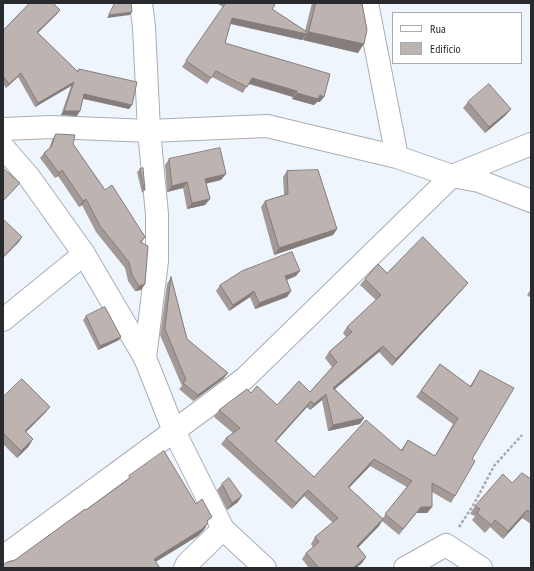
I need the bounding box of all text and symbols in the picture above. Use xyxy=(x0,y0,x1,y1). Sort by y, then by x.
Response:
legend xyxy=(392,12,522,64)
text: Rua xyxy=(430,21,446,36)
text: Edifício xyxy=(430,41,461,56)

